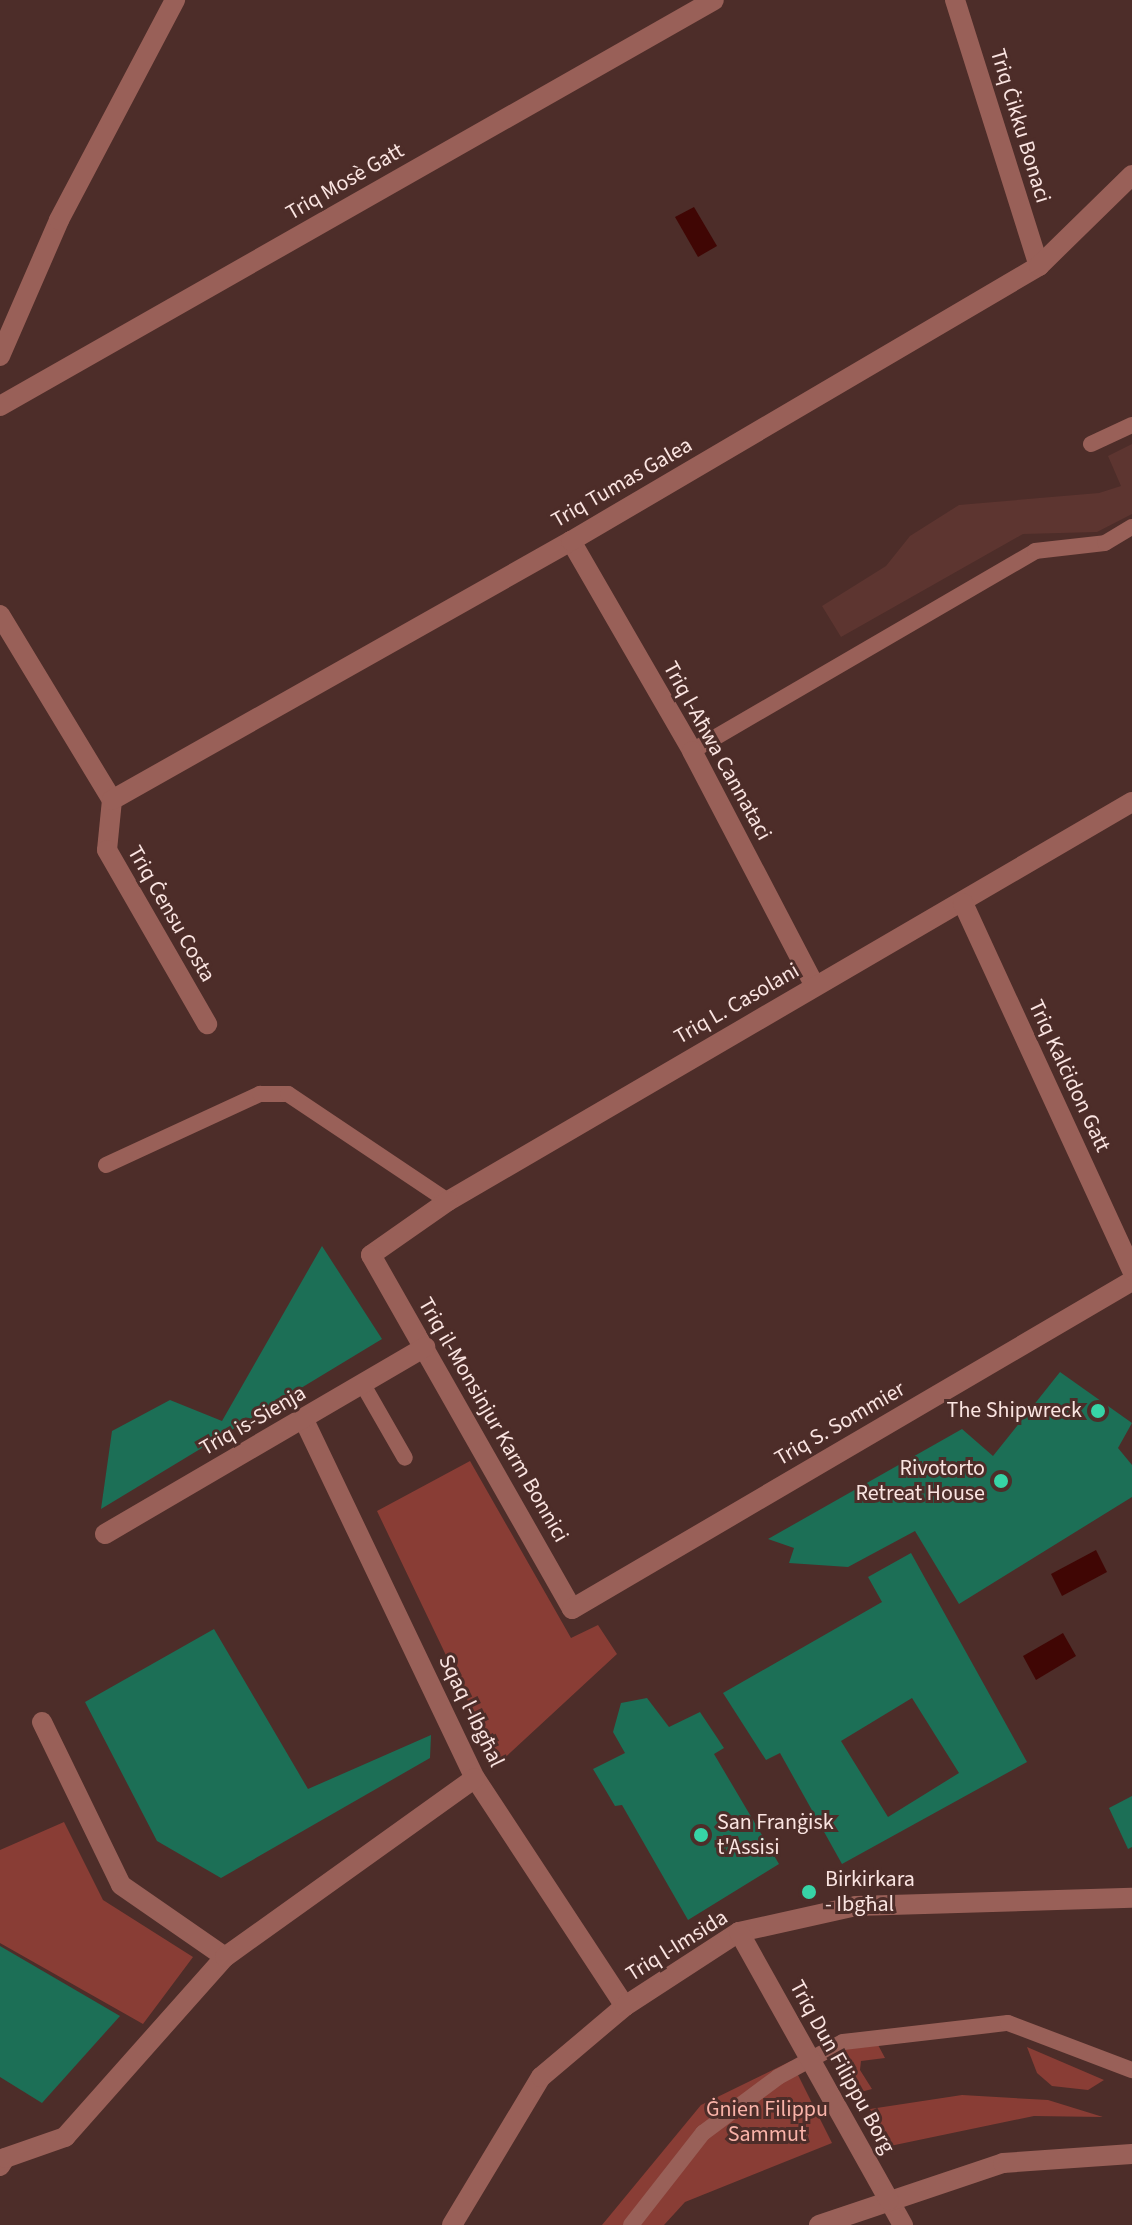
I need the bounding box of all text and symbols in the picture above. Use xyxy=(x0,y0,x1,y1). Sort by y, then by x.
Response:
street label: Triq Ċikku Bonaci xyxy=(984,46,1056,206)
street label: Triq Mosè Gatt xyxy=(281,138,409,226)
street label: Triq Tumas Galea xyxy=(547,432,697,534)
street label: Triq l-Aħwa Cannataci xyxy=(657,657,777,845)
street label: Triq Ċensu Costa xyxy=(121,841,221,987)
street label: Triq L. Casolani xyxy=(670,958,804,1050)
street label: Triq Kalċidon Gatt xyxy=(1022,996,1116,1156)
street label: Triq il-Monsinjur Karm Bonnici xyxy=(412,1293,574,1547)
street label: Triq S. Sommier xyxy=(770,1376,910,1472)
street label: Triq is-Sienja xyxy=(195,1380,311,1462)
place label: The Shipwreck xyxy=(947,1398,1082,1424)
marker: The Shipwreck xyxy=(1089,1402,1107,1420)
place label: Rivotorto Retreat House xyxy=(856,1455,985,1506)
marker: Rivotorto Retreat House xyxy=(992,1472,1010,1490)
street label: Sqaq l-Ibgħal xyxy=(432,1650,510,1772)
place label: San Franġisk t'Assisi xyxy=(717,1809,834,1860)
marker: San Franġisk t'Assisi xyxy=(692,1826,710,1844)
place label: Birkirkara - Ibgħal xyxy=(825,1866,915,1918)
marker: Birkirkara - Ibgħal xyxy=(800,1883,818,1901)
street label: Triq l-Imsida xyxy=(621,1904,733,1988)
street label: Triq Dun Filippu Borg xyxy=(783,1976,901,2158)
park label: Ġnien Filippu Sammut xyxy=(706,2096,828,2148)

